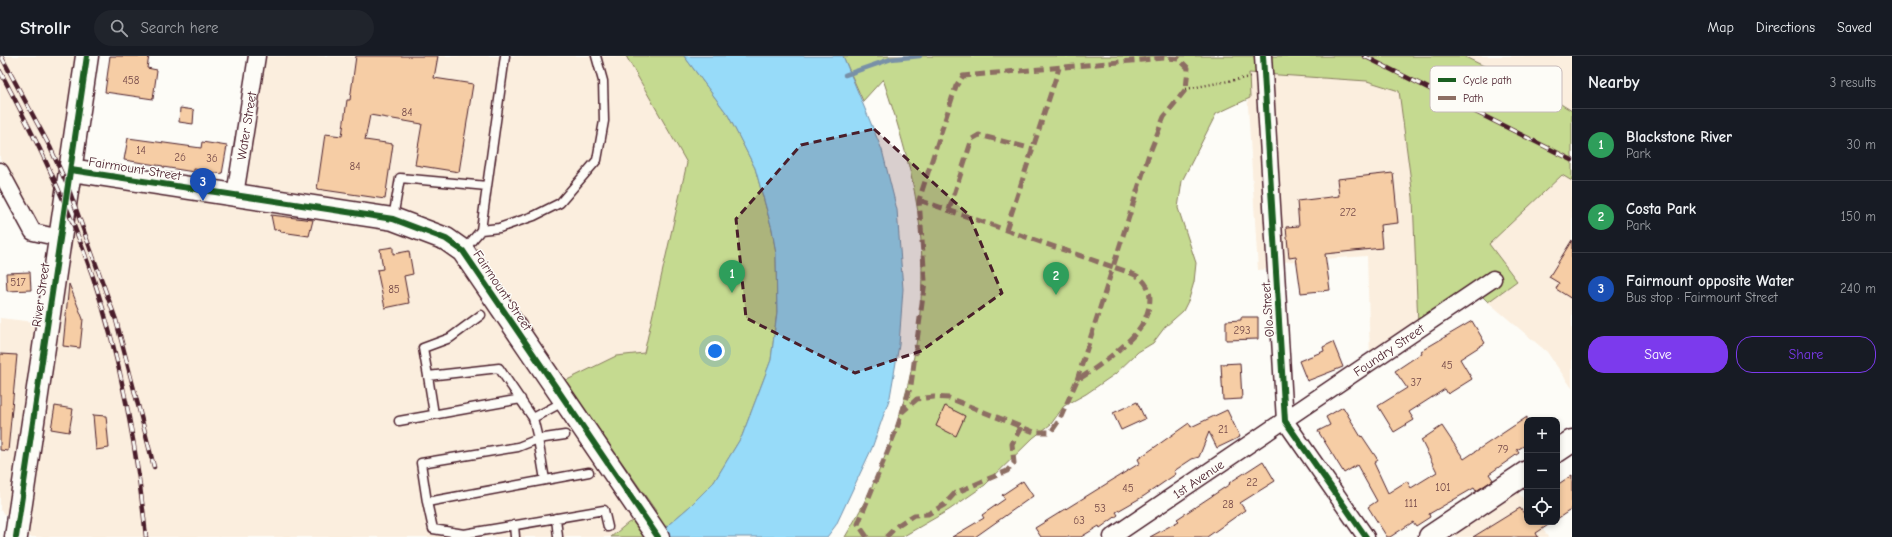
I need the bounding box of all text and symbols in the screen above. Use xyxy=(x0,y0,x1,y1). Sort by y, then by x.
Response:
search box xyxy=(94,10,374,46)
text: Strollr xyxy=(20,17,70,39)
icon: search xyxy=(108,17,130,39)
text: Search here xyxy=(140,19,219,37)
text: Map xyxy=(1707,19,1734,36)
text: Directions xyxy=(1756,19,1815,36)
text: Saved xyxy=(1837,19,1872,36)
legend xyxy=(1430,66,1562,112)
text: Nearby xyxy=(1588,73,1639,92)
house number: 458 xyxy=(123,74,140,87)
text: Cycle path xyxy=(1463,74,1512,87)
text: 3 results xyxy=(1830,75,1876,90)
street label: Water Street xyxy=(234,89,259,161)
text: Path xyxy=(1463,92,1484,105)
house number: 84 xyxy=(402,106,413,119)
text: Blackstone River xyxy=(1626,128,1732,146)
text: 1 xyxy=(1598,137,1604,152)
text: 30 m xyxy=(1846,137,1876,152)
house number: 14 xyxy=(136,144,146,157)
text: Park xyxy=(1626,146,1651,161)
house number: 26 xyxy=(174,151,186,164)
house number: 36 xyxy=(206,152,218,165)
street label: Fairmount Street xyxy=(87,154,184,183)
house number: 84 xyxy=(350,160,361,173)
pin: 3 xyxy=(190,168,216,201)
text: Costa Park xyxy=(1626,200,1696,218)
house number: 272 xyxy=(1340,206,1357,219)
text: 2 xyxy=(1598,209,1604,224)
text: 150 m xyxy=(1841,209,1876,224)
text: Park xyxy=(1626,218,1651,233)
street label: Fairmount Street xyxy=(470,247,536,334)
pin: 1 xyxy=(719,260,745,293)
street label: River Street xyxy=(29,261,53,328)
pin: 2 xyxy=(1043,262,1069,295)
text: Fairmount opposite Water xyxy=(1626,272,1794,290)
house number: 517 xyxy=(10,276,26,289)
street label: Olo Street xyxy=(1258,281,1277,338)
text: 3 xyxy=(1598,281,1604,296)
text: 240 m xyxy=(1840,281,1876,296)
house number: 85 xyxy=(388,283,400,296)
text: Bus stop · Fairmount Street xyxy=(1626,290,1778,305)
street label: Foundry Street xyxy=(1351,320,1428,379)
house number: 293 xyxy=(1233,324,1251,337)
button: Save xyxy=(1588,336,1728,373)
button: Share xyxy=(1736,336,1876,373)
your location xyxy=(705,341,725,361)
house number: 45 xyxy=(1441,359,1453,372)
house number: 37 xyxy=(1411,376,1421,389)
map controls xyxy=(1524,417,1560,525)
button: + xyxy=(1524,417,1560,453)
house number: 21 xyxy=(1218,423,1228,436)
house number: 79 xyxy=(1497,443,1509,456)
button: − xyxy=(1524,453,1560,489)
street label: 1st Avenue xyxy=(1170,456,1227,502)
house number: 22 xyxy=(1246,476,1258,489)
house number: 101 xyxy=(1435,481,1451,494)
house number: 45 xyxy=(1122,482,1134,495)
button: locate xyxy=(1524,489,1560,525)
house number: 111 xyxy=(1404,497,1418,510)
house number: 28 xyxy=(1222,498,1234,511)
house number: 53 xyxy=(1094,502,1106,515)
house number: 63 xyxy=(1073,514,1085,527)

